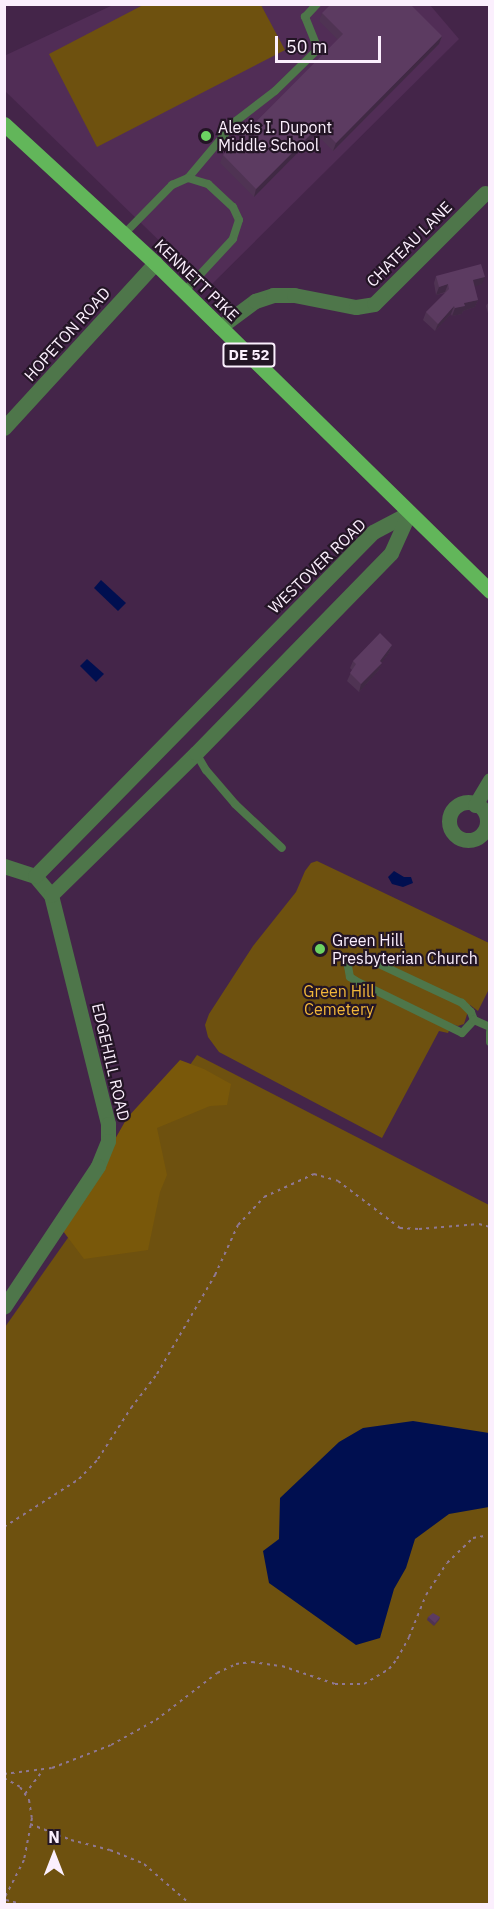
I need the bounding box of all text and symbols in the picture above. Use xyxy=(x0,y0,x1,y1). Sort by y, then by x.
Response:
scale bar xyxy=(278,24,384,62)
text: 50 m xyxy=(286,35,328,58)
place label: Alexis I. Dupont Middle School xyxy=(218,117,332,155)
marker: Alexis I. Dupont Middle School xyxy=(199,129,213,143)
street label: CHATEAU LANE xyxy=(362,197,456,291)
street label: KENNETT PIKE xyxy=(151,235,243,325)
street label: HOPETON ROAD xyxy=(20,283,114,385)
road number: DE 52 xyxy=(222,343,276,367)
street label: WESTOVER ROAD xyxy=(264,515,370,617)
place label: Green Hill Presbyterian Church xyxy=(332,930,478,968)
marker: Green Hill Presbyterian Church xyxy=(313,942,327,956)
park label: Green Hill Cemetery xyxy=(303,981,375,1019)
street label: EDGEHILL ROAD xyxy=(88,1001,134,1123)
north arrow xyxy=(24,1825,84,1885)
text: N xyxy=(48,1827,60,1847)

